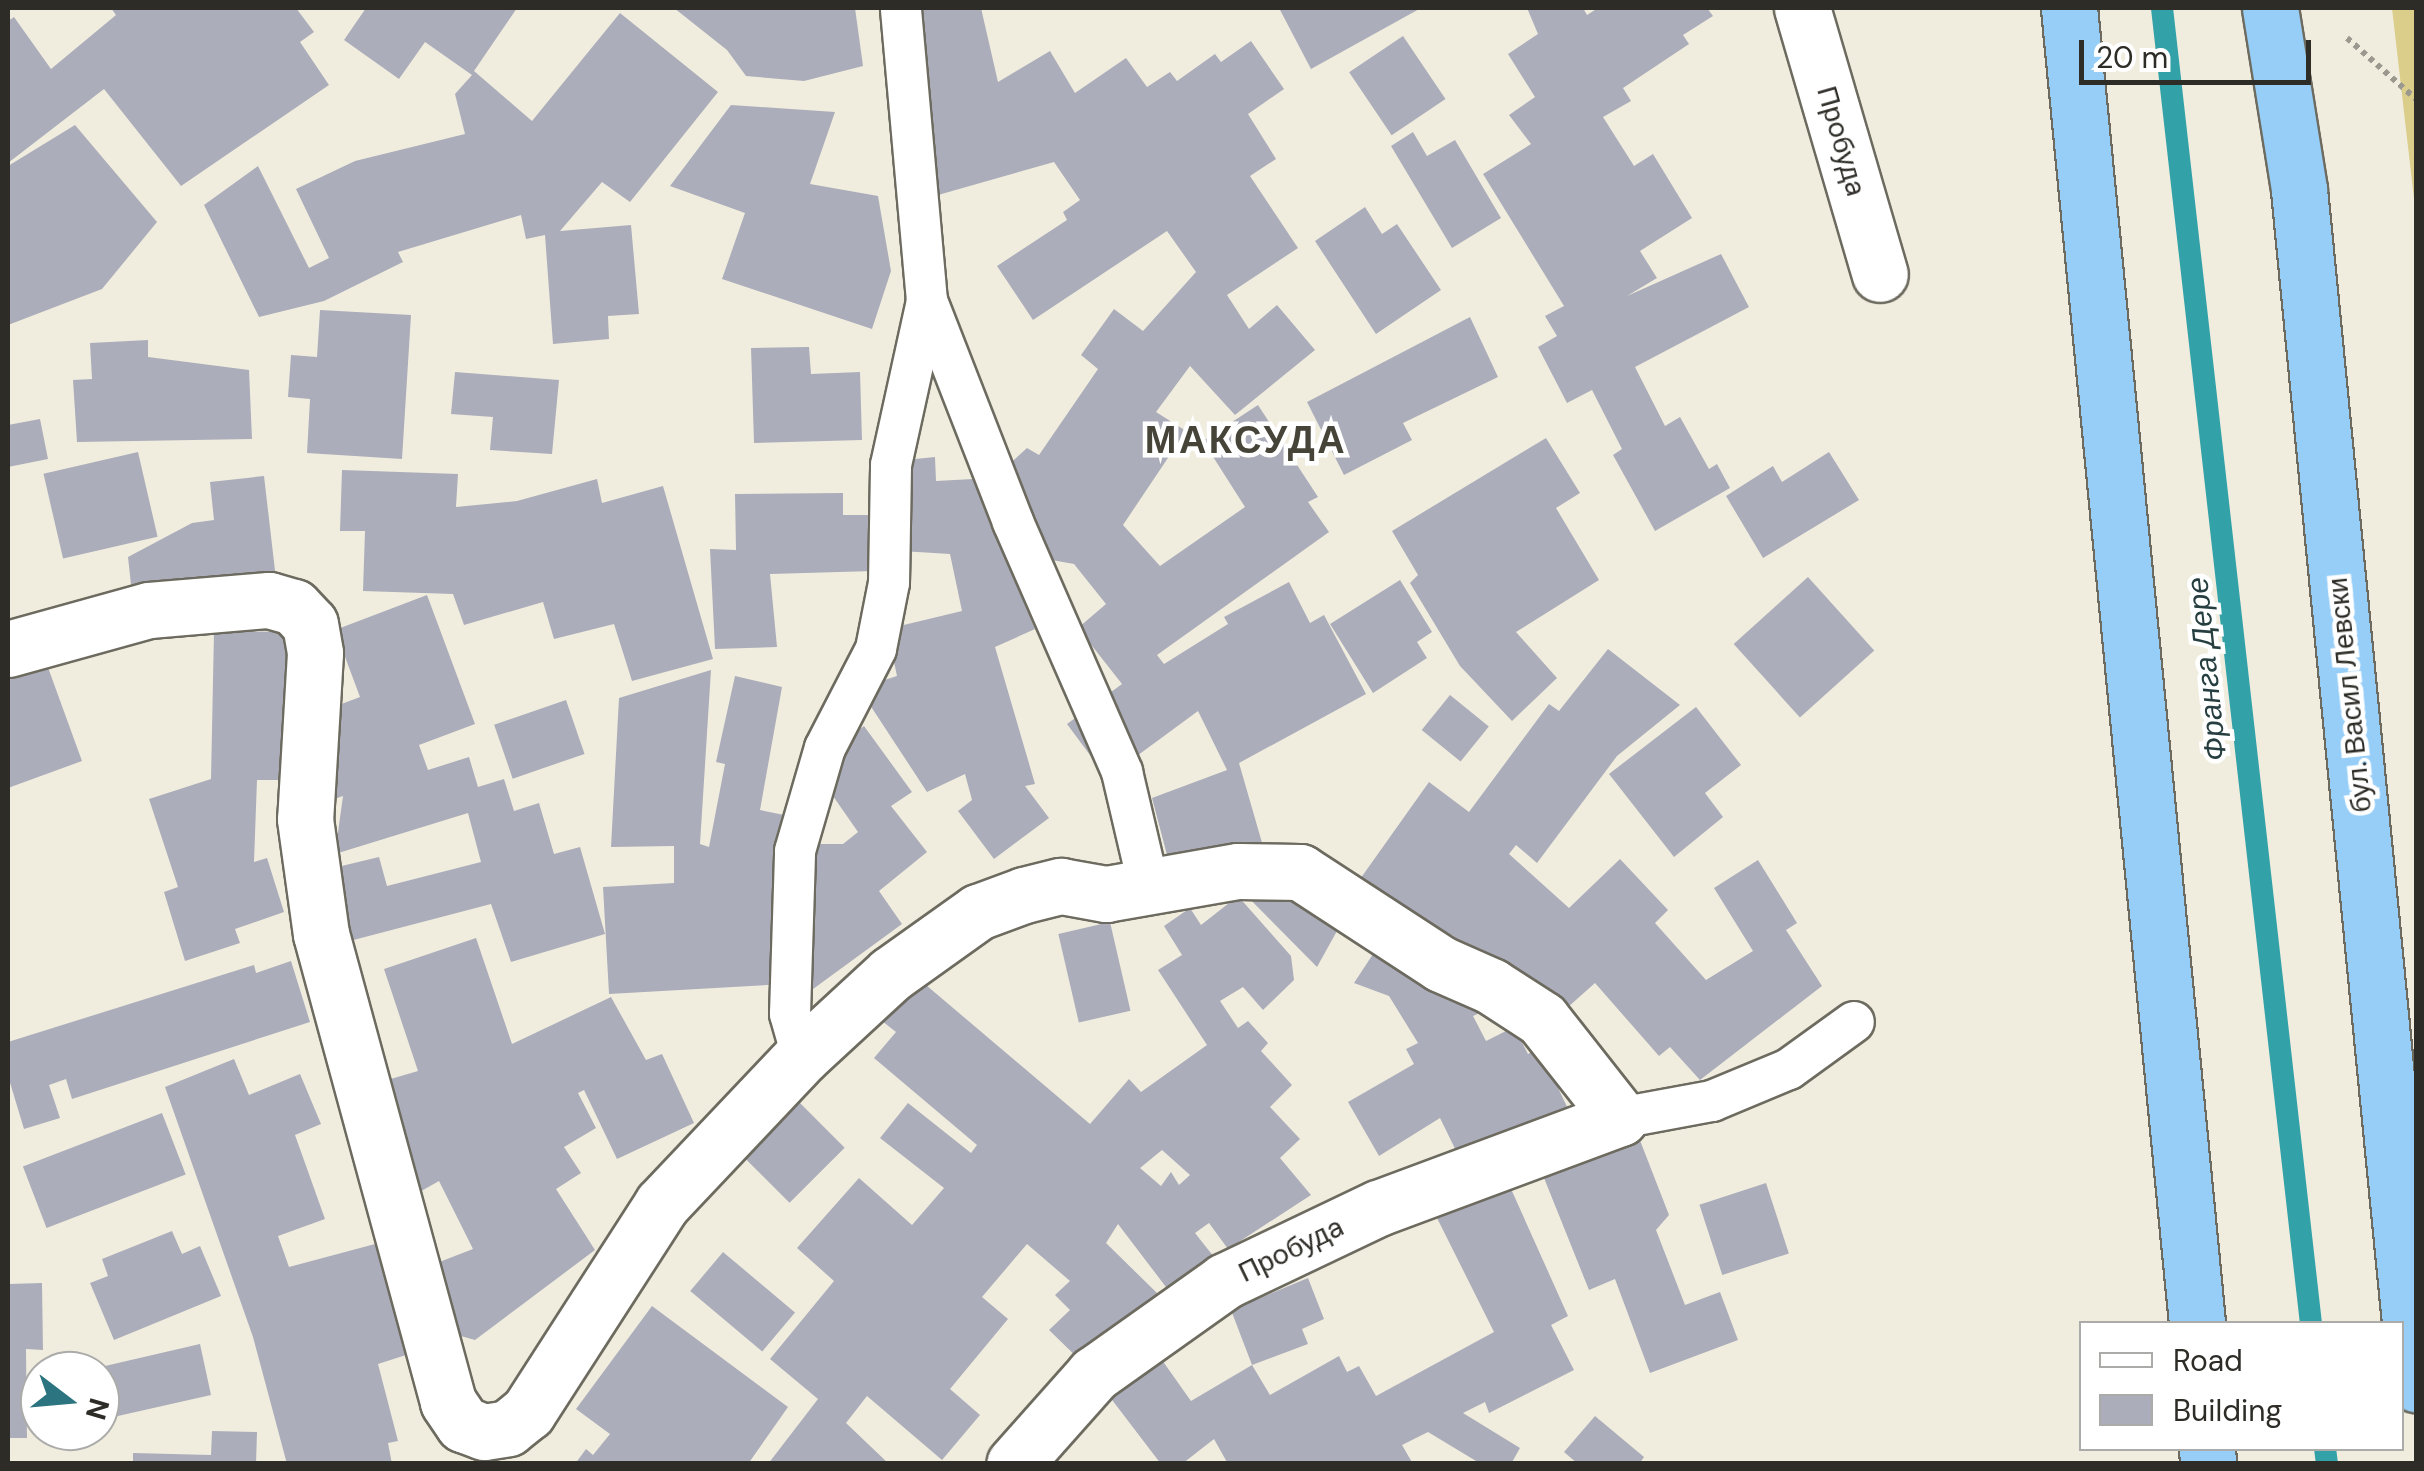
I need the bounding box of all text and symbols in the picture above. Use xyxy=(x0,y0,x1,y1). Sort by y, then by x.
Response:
scale bar xyxy=(2084,20,2316,82)
text: 20 m xyxy=(2096,38,2168,77)
street label: Прoбудa xyxy=(1809,82,1873,200)
district label: МАКСУДА xyxy=(1145,418,1347,464)
water label: Франга Дере xyxy=(2179,575,2235,763)
street label: бул. Васил Левски xyxy=(2321,576,2379,814)
street label: Прoбудa xyxy=(1233,1210,1349,1290)
legend xyxy=(2079,1321,2404,1451)
text: Road xyxy=(2173,1341,2243,1380)
north arrow xyxy=(20,1351,120,1451)
text: Building xyxy=(2173,1391,2282,1430)
text: N xyxy=(77,1394,118,1424)

